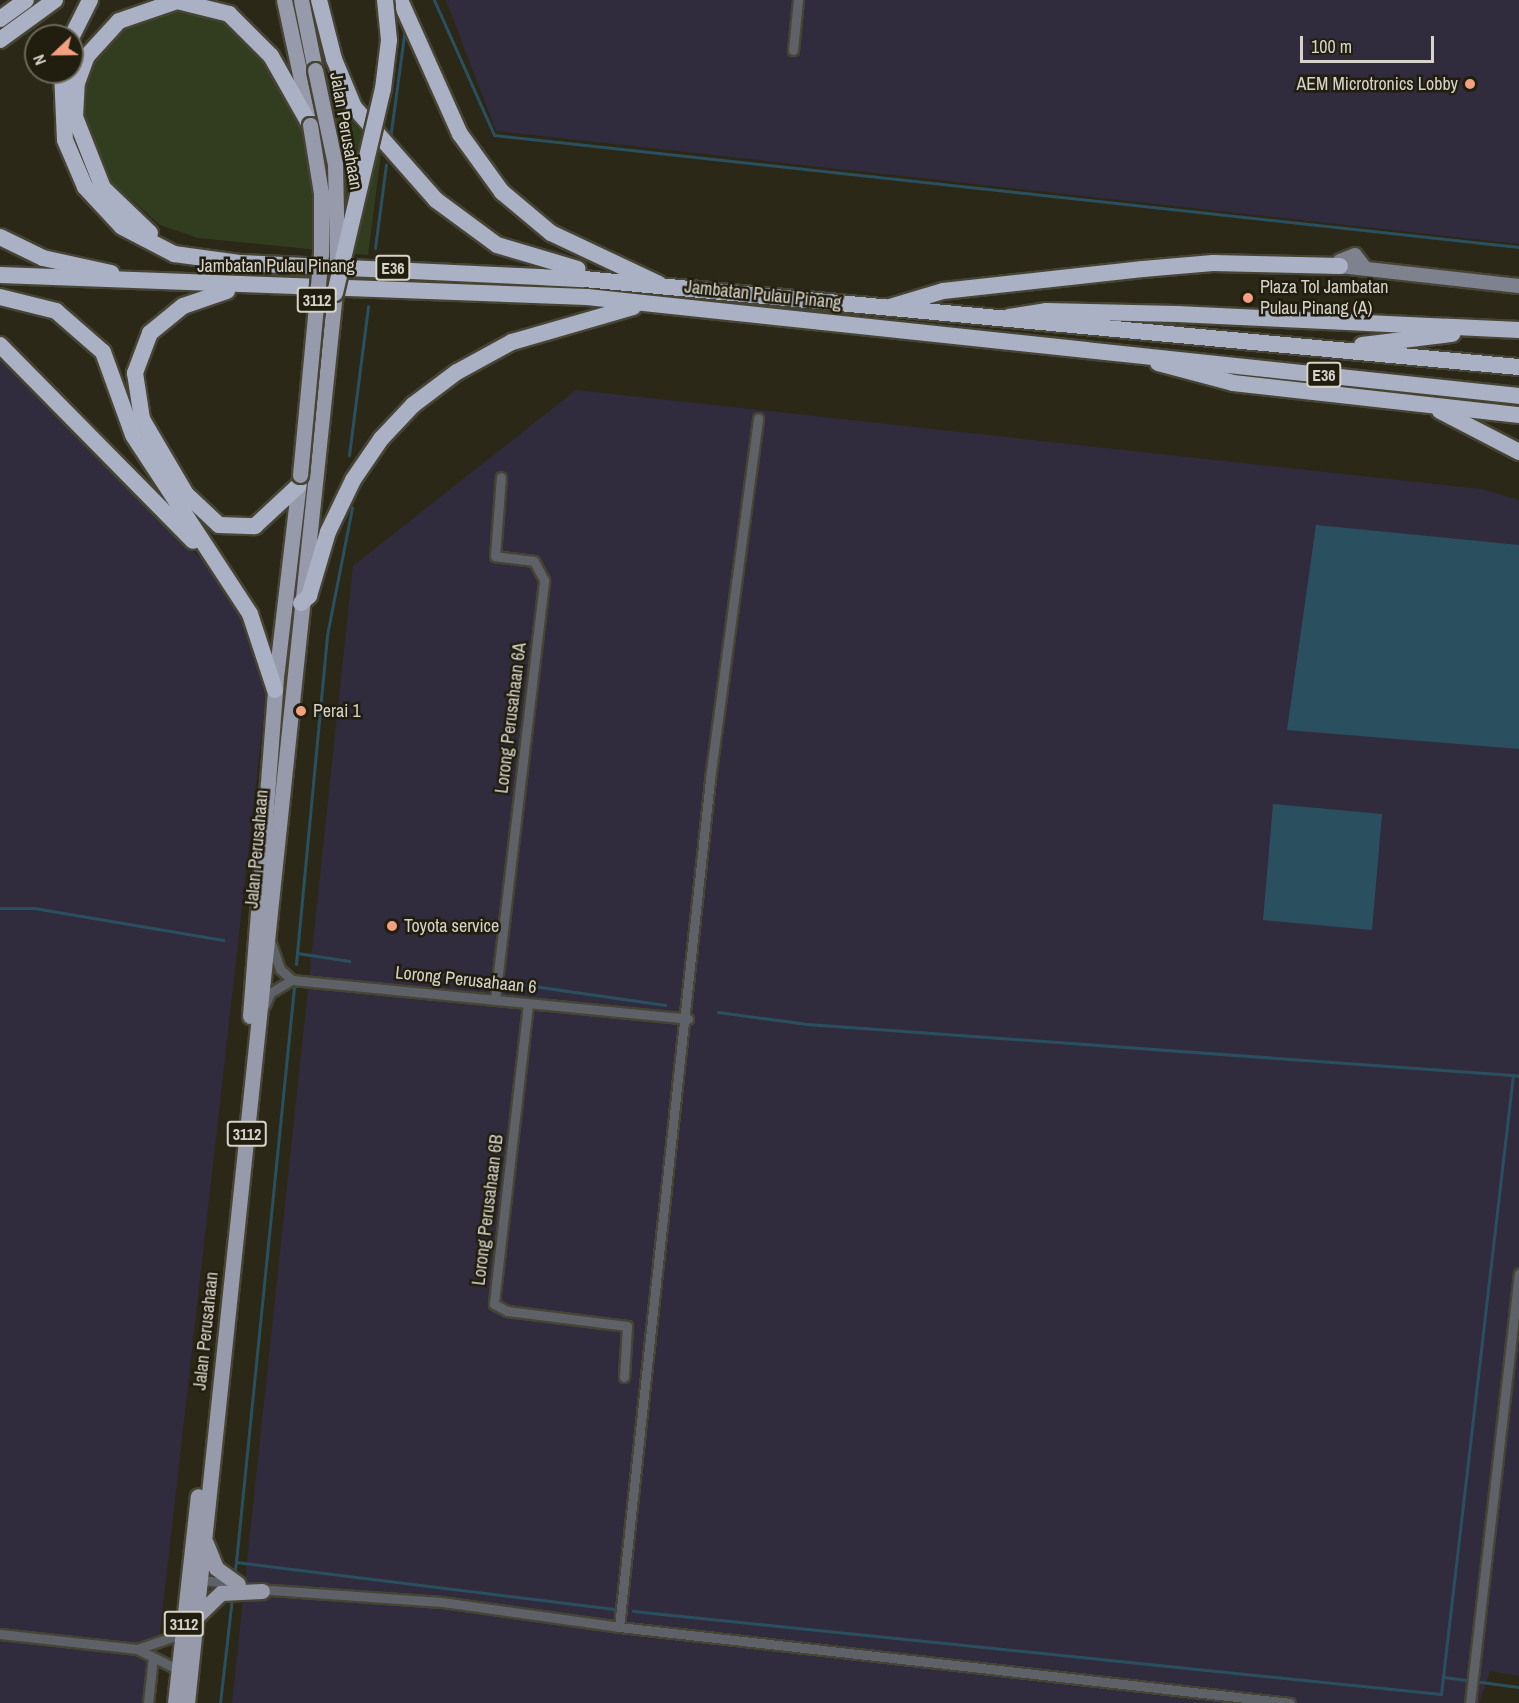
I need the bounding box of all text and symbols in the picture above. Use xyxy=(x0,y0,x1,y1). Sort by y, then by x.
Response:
north arrow xyxy=(24,24,84,84)
scale bar xyxy=(1303,24,1436,62)
text: 100 m xyxy=(1311,34,1352,59)
text: N xyxy=(27,51,51,69)
street label: Jalan Perusahaan xyxy=(325,71,367,191)
place label: AEM Microtronics Lobby xyxy=(1296,73,1458,95)
marker: AEM Microtronics Lobby xyxy=(1463,77,1477,91)
street label: Jambatan Pulau Pinang xyxy=(197,255,355,277)
road number: E36 xyxy=(375,255,411,281)
street label: Jambatan Pulau Pinang xyxy=(684,276,842,314)
place label: Plaza Tol Jambatan Pulau Pinang (A) xyxy=(1260,277,1389,320)
road number: 3112 xyxy=(296,287,338,313)
marker: Plaza Tol Jambatan Pulau Pinang (A) xyxy=(1241,291,1255,305)
road number: E36 xyxy=(1306,362,1342,388)
street label: Lorong Perusahaan 6A xyxy=(491,641,531,795)
place label: Perai 1 xyxy=(313,700,361,722)
marker: Perai 1 xyxy=(294,704,308,718)
street label: Jalan Perusahaan xyxy=(241,789,273,909)
place label: Toyota service xyxy=(404,915,499,937)
marker: Toyota service xyxy=(385,919,399,933)
street label: Lorong Perusahaan 6 xyxy=(394,962,538,998)
road number: 3112 xyxy=(226,1121,268,1147)
street label: Lorong Perusahaan 6B xyxy=(468,1133,508,1287)
street label: Jalan Perusahaan xyxy=(189,1271,223,1391)
road number: 3112 xyxy=(163,1611,205,1637)

